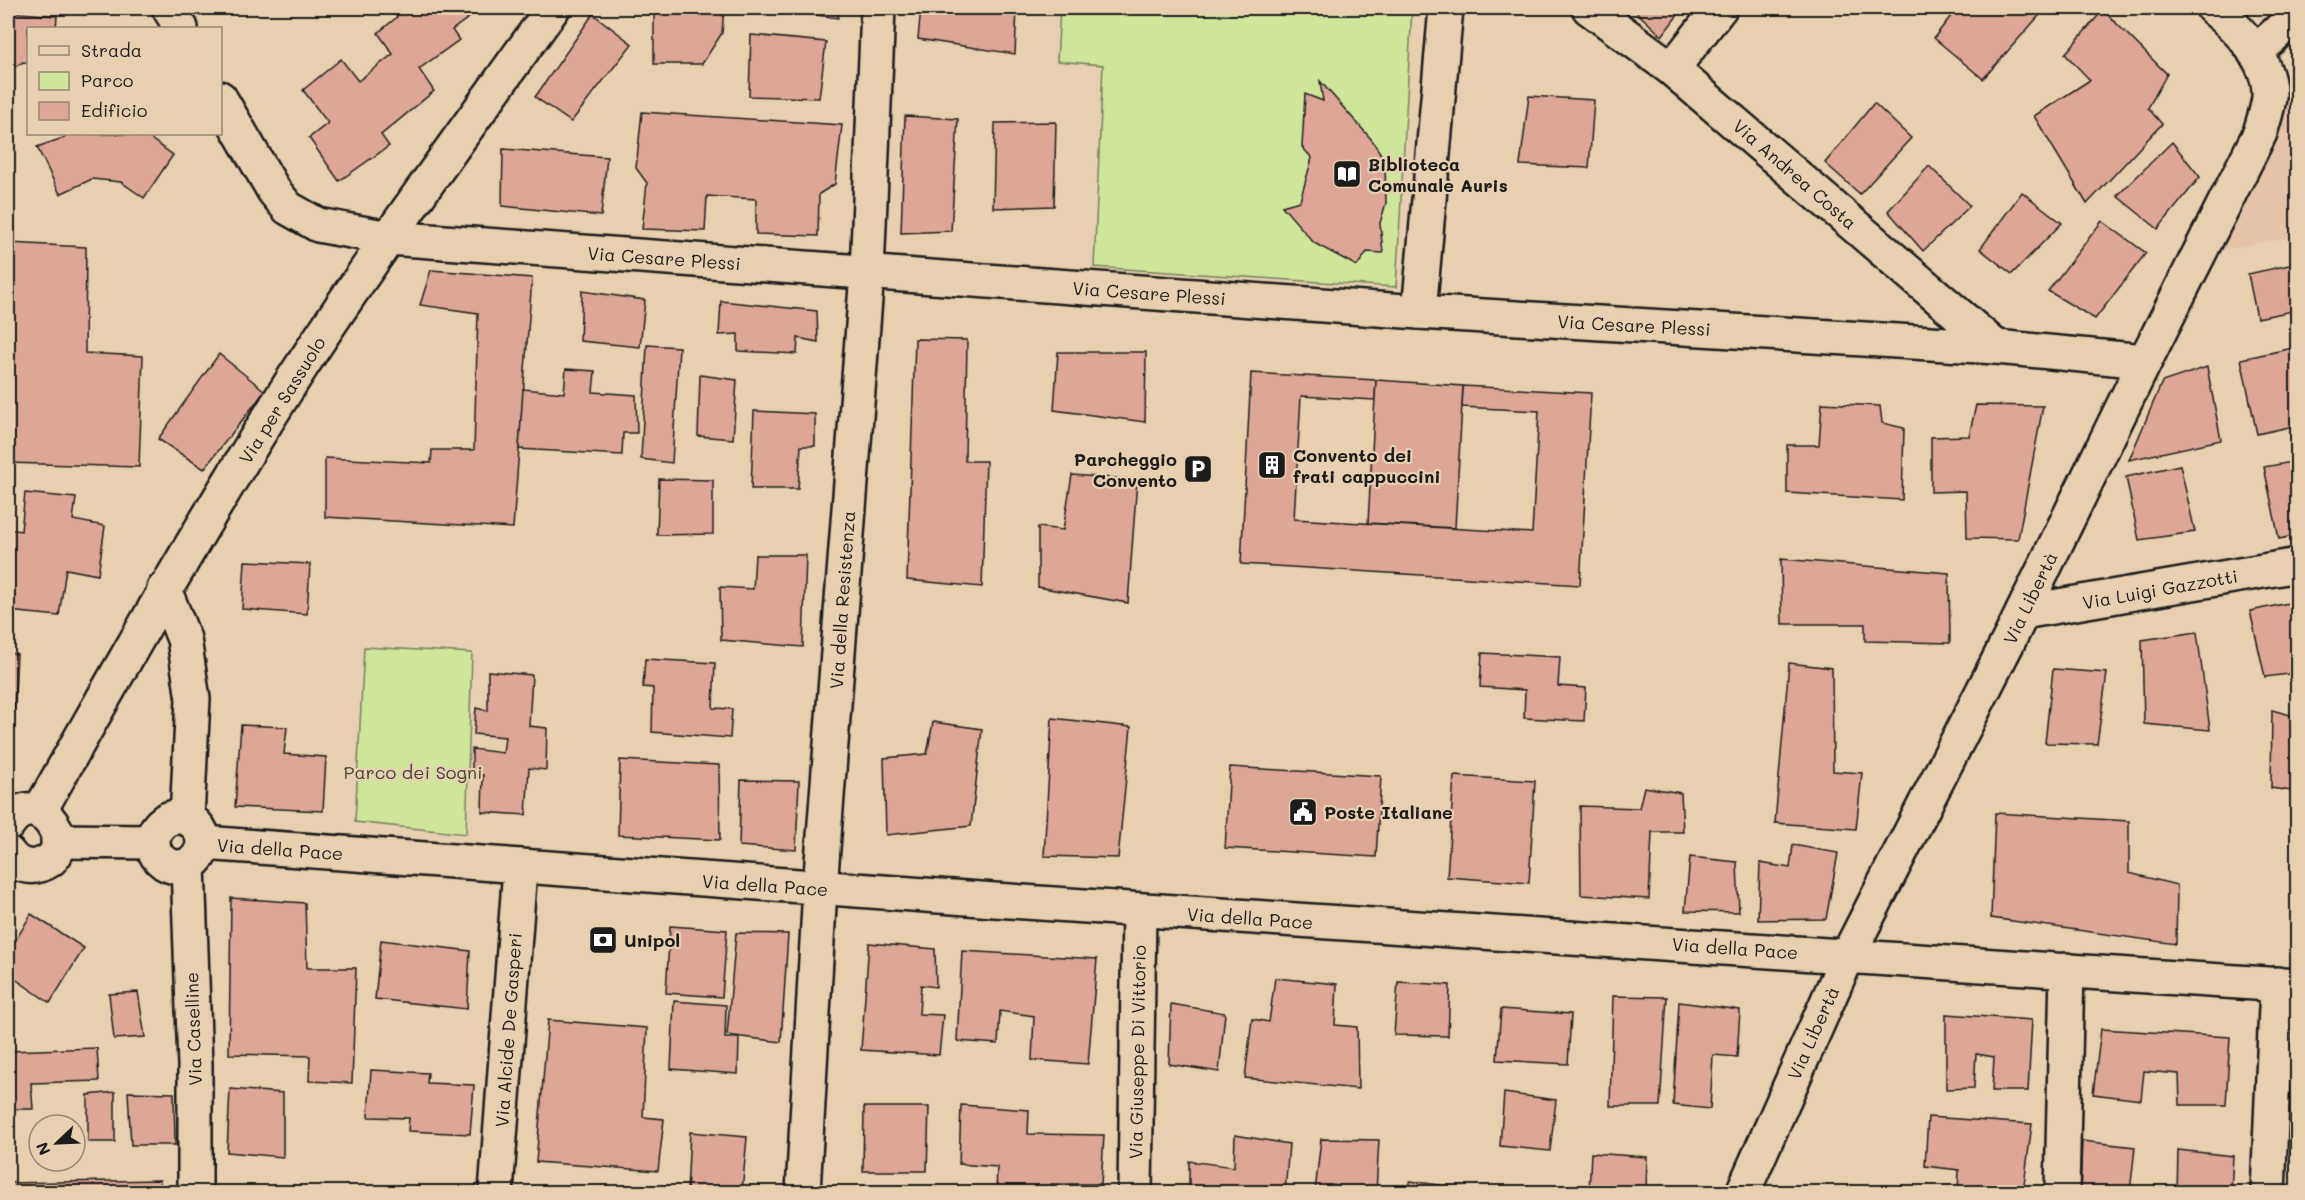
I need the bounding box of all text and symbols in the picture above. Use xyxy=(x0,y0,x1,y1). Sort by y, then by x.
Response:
legend xyxy=(27,27,222,135)
text: Strada xyxy=(81,38,142,62)
text: Parco xyxy=(81,68,134,92)
text: Edificio xyxy=(81,98,148,122)
street label: Via Andrea Costa xyxy=(1728,114,1862,234)
place label: Biblioteca Comunale Auris xyxy=(1368,152,1508,197)
library icon: Biblioteca Comunale Auris xyxy=(1331,158,1363,190)
street label: Via Cesare Plessi xyxy=(587,241,741,275)
street label: Via Cesare Plessi xyxy=(1072,276,1226,310)
street label: Via Cesare Plessi xyxy=(1557,309,1711,341)
street label: Via per Sassuolo xyxy=(233,332,331,468)
place label: Convento dei frati cappuccini xyxy=(1293,443,1441,488)
place label: Parcheggio Convento xyxy=(1074,447,1177,492)
building icon: Convento dei frati cappuccini xyxy=(1256,449,1288,481)
parking icon: Parcheggio Convento xyxy=(1182,453,1214,485)
street label: Via della Resistenza xyxy=(824,510,860,690)
street label: Via Libertà xyxy=(1997,548,2063,648)
street label: Via Luigi Gazzotti xyxy=(2081,564,2239,614)
park label: Parco dei Sogni xyxy=(344,760,482,784)
public building icon: Poste Italiane xyxy=(1287,796,1319,828)
place label: Poste Italiane xyxy=(1324,800,1453,824)
street label: Via della Pace xyxy=(216,833,344,865)
street label: Via della Pace xyxy=(701,869,829,901)
street label: Via della Pace xyxy=(1186,902,1314,934)
bank icon: Unipol xyxy=(587,924,619,956)
place label: Unipol xyxy=(624,928,680,952)
street label: Via Alcide De Gasperi xyxy=(489,932,527,1128)
street label: Via della Pace xyxy=(1671,932,1799,964)
street label: Via Giuseppe Di Vittorio xyxy=(1123,944,1151,1159)
street label: Via Caselline xyxy=(179,972,207,1086)
street label: Via Libertà xyxy=(1782,983,1844,1083)
north arrow xyxy=(27,1113,87,1173)
text: N xyxy=(31,1139,55,1159)

